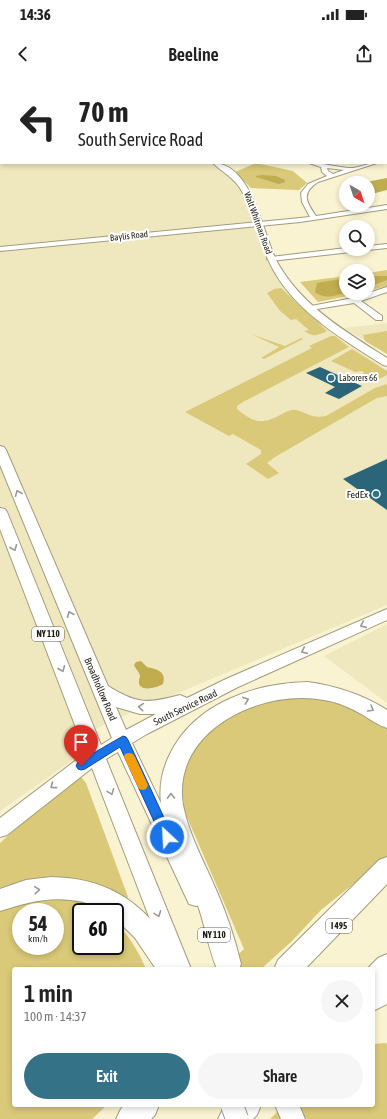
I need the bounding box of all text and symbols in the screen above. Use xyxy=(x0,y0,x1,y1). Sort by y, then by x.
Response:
text: 14:36 xyxy=(20,6,51,23)
icon: back xyxy=(12,43,34,65)
icon: share xyxy=(353,43,375,65)
text: Beeline xyxy=(168,44,219,65)
icon: left xyxy=(12,96,64,148)
text: 70 m xyxy=(78,96,128,128)
text: South Service Road xyxy=(78,129,203,150)
north arrow xyxy=(339,176,375,212)
map controls xyxy=(339,176,375,300)
street label: Walt Whitman Road xyxy=(242,190,274,256)
button: search xyxy=(339,220,375,256)
street label: Baylis Road xyxy=(109,229,149,243)
button: layers xyxy=(339,264,375,300)
marker: Laborers 66 xyxy=(326,373,336,383)
place label: Laborers 66 xyxy=(339,373,377,383)
place label: FedEx xyxy=(347,489,368,500)
marker: FedEx xyxy=(371,489,381,499)
one-way arrow xyxy=(15,490,23,498)
one-way arrow xyxy=(10,545,18,552)
one-way arrow xyxy=(66,610,74,617)
one-way arrow xyxy=(360,620,368,628)
road number: NY 110 xyxy=(32,627,64,641)
one-way arrow xyxy=(301,647,308,655)
street label: Broadhollow Road xyxy=(82,656,119,723)
one-way arrow xyxy=(58,666,66,673)
street label: South Service Road xyxy=(152,687,219,728)
one-way arrow xyxy=(243,697,250,705)
one-way arrow xyxy=(138,703,145,712)
one-way arrow xyxy=(367,705,374,712)
pin xyxy=(64,725,98,766)
icon: arrive xyxy=(70,731,92,753)
one-way arrow xyxy=(51,781,58,788)
one-way arrow xyxy=(106,789,114,796)
one-way arrow xyxy=(167,793,175,799)
position arrow xyxy=(146,816,188,858)
one-way arrow xyxy=(34,885,40,894)
speed limit sign: 60 xyxy=(72,903,124,955)
one-way arrow xyxy=(153,910,161,917)
text: 54 xyxy=(29,912,47,935)
road number: I 495 xyxy=(326,919,352,933)
road number: NY 110 xyxy=(198,928,230,942)
text: km/h xyxy=(28,933,48,944)
text: 1 min xyxy=(24,980,73,1007)
button: close xyxy=(321,980,363,1022)
text: 100 m · 14:37 xyxy=(24,1009,87,1024)
button: Exit xyxy=(24,1053,190,1099)
button: Share xyxy=(198,1053,363,1099)

